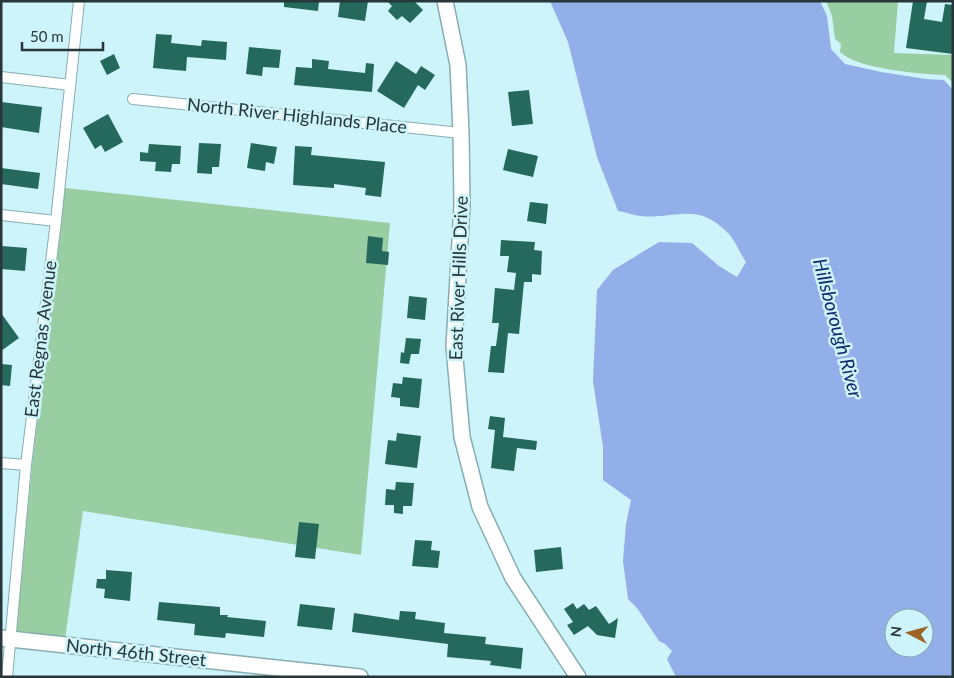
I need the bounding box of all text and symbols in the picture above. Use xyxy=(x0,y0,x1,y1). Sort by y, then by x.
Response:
scale bar xyxy=(22,20,104,52)
text: 50 m xyxy=(30,27,64,45)
street label: North River Highlands Place xyxy=(186,93,408,137)
street label: East River Hills Drive xyxy=(444,195,472,361)
water label: Hillsborough River xyxy=(809,256,868,401)
street label: East Regnas Avenue xyxy=(19,259,61,419)
north arrow xyxy=(884,608,934,658)
text: N xyxy=(887,625,905,638)
street label: North 46th Street xyxy=(65,634,208,670)

